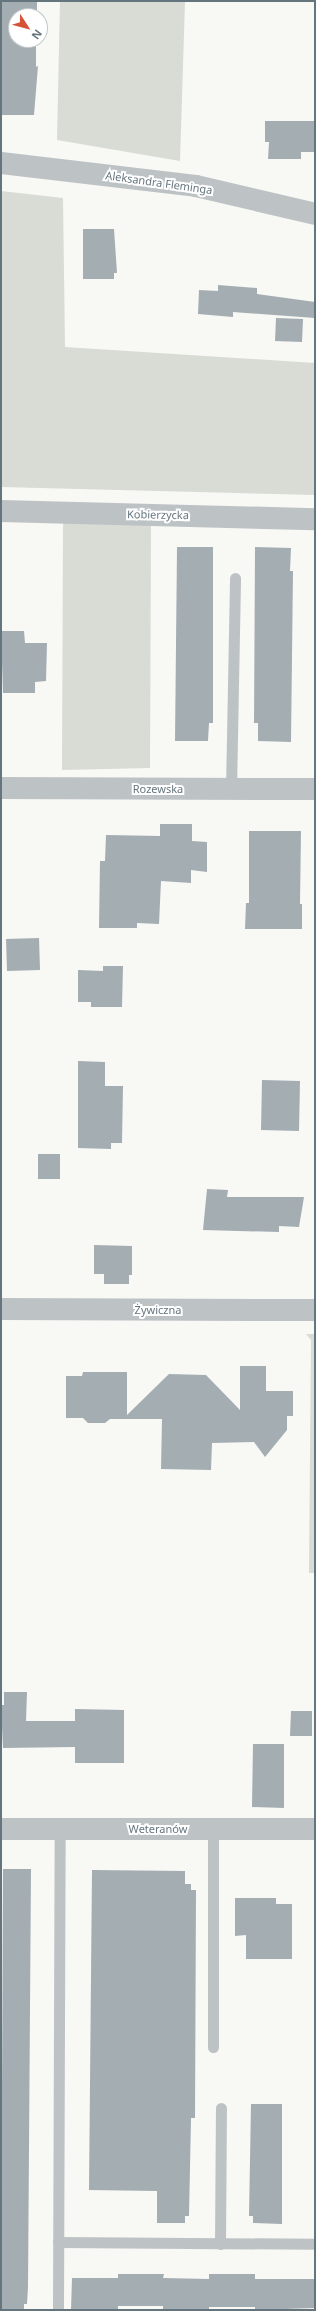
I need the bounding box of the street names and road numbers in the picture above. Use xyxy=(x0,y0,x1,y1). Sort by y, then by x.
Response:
street label: Aleksandra Fleminga xyxy=(105,169,213,197)
street label: Kobierzycka xyxy=(127,508,189,522)
street label: Rozewska xyxy=(133,782,183,796)
street label: Żywiczna xyxy=(135,1303,181,1317)
street label: Weteranów xyxy=(129,1822,187,1836)

